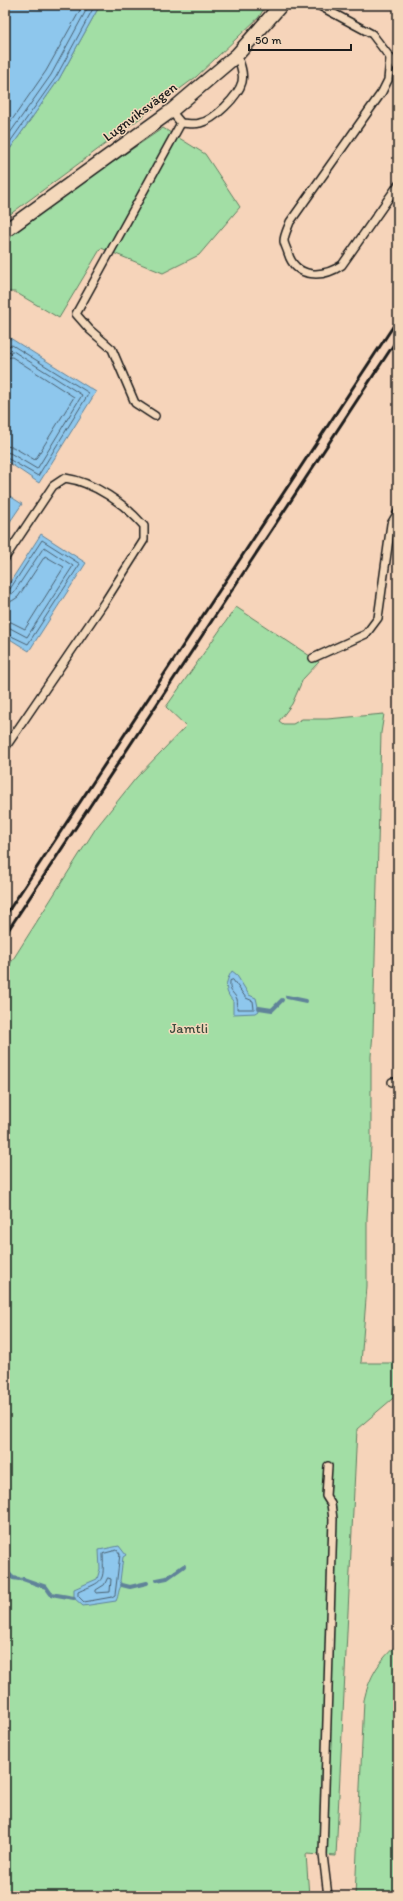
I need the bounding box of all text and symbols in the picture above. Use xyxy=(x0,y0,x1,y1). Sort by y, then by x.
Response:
scale bar xyxy=(249,26,351,52)
text: 50 m xyxy=(255,33,281,47)
street label: Lugnviksvägen xyxy=(100,78,181,145)
park label: Jamtli xyxy=(170,1020,208,1037)

